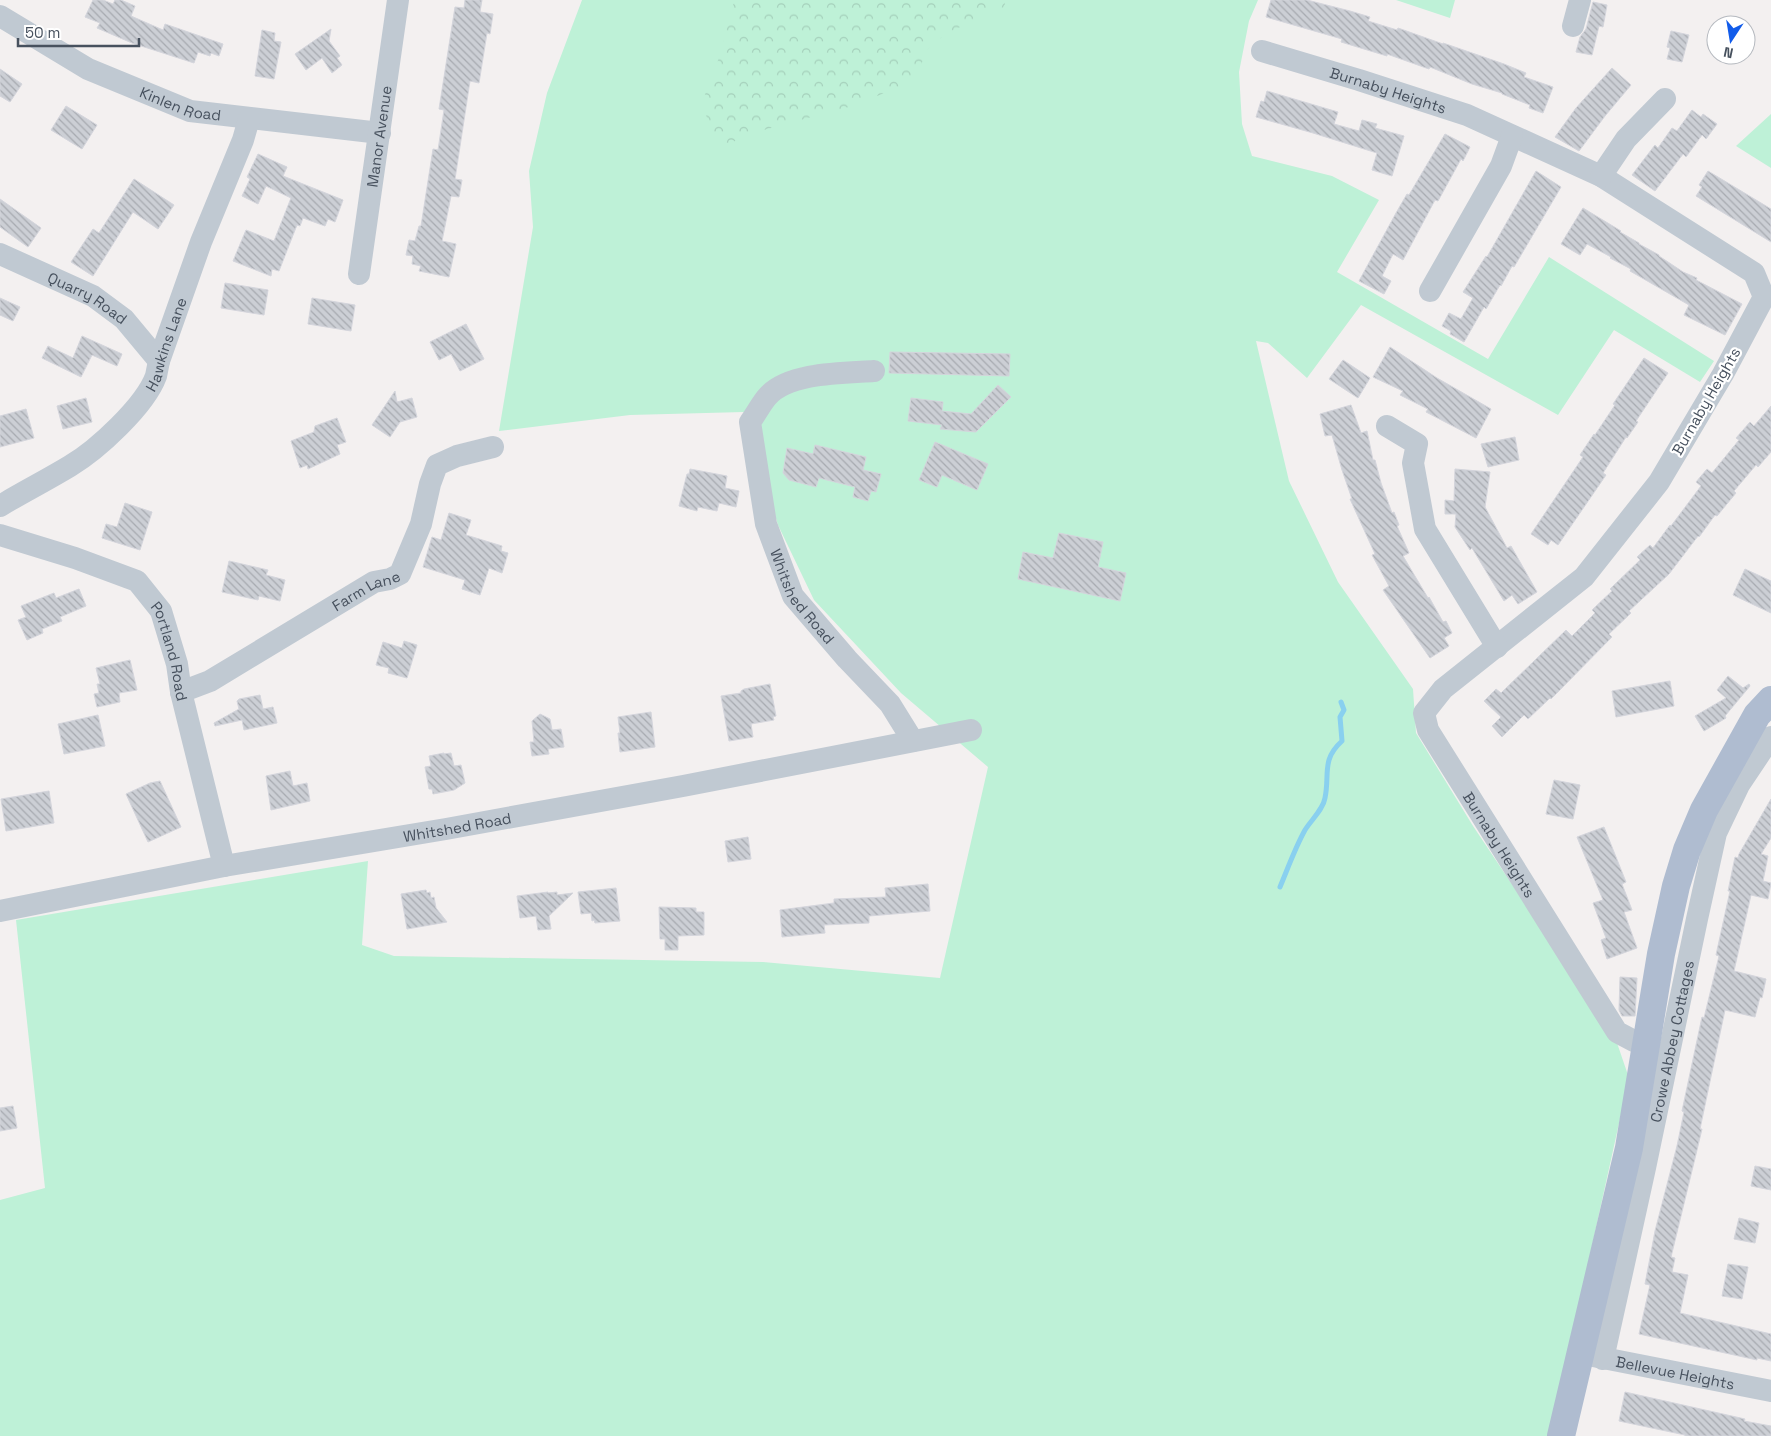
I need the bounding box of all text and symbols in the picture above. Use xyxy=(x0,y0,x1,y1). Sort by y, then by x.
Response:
scale bar xyxy=(18,15,139,47)
north arrow xyxy=(1706,15,1756,65)
text: 50 m xyxy=(25,23,60,42)
text: N xyxy=(1722,43,1735,62)
street label: Burnaby Heights xyxy=(1328,62,1449,117)
street label: Kinlen Road xyxy=(137,82,222,124)
street label: Manor Avenue xyxy=(362,84,395,188)
street label: Quarry Road xyxy=(45,267,131,328)
street label: Hawkins Lane xyxy=(141,294,190,395)
street label: Burnaby Heights xyxy=(1667,344,1745,458)
street label: Whitshed Road xyxy=(767,546,839,647)
street label: Farm Lane xyxy=(328,566,403,615)
street label: Portland Road xyxy=(147,597,192,703)
street label: Burnaby Heights xyxy=(1459,788,1540,901)
street label: Whitshed Road xyxy=(402,808,513,845)
street label: Crowe Abbey Cottages xyxy=(1645,959,1698,1124)
street label: Bellevue Heights xyxy=(1614,1351,1736,1393)

